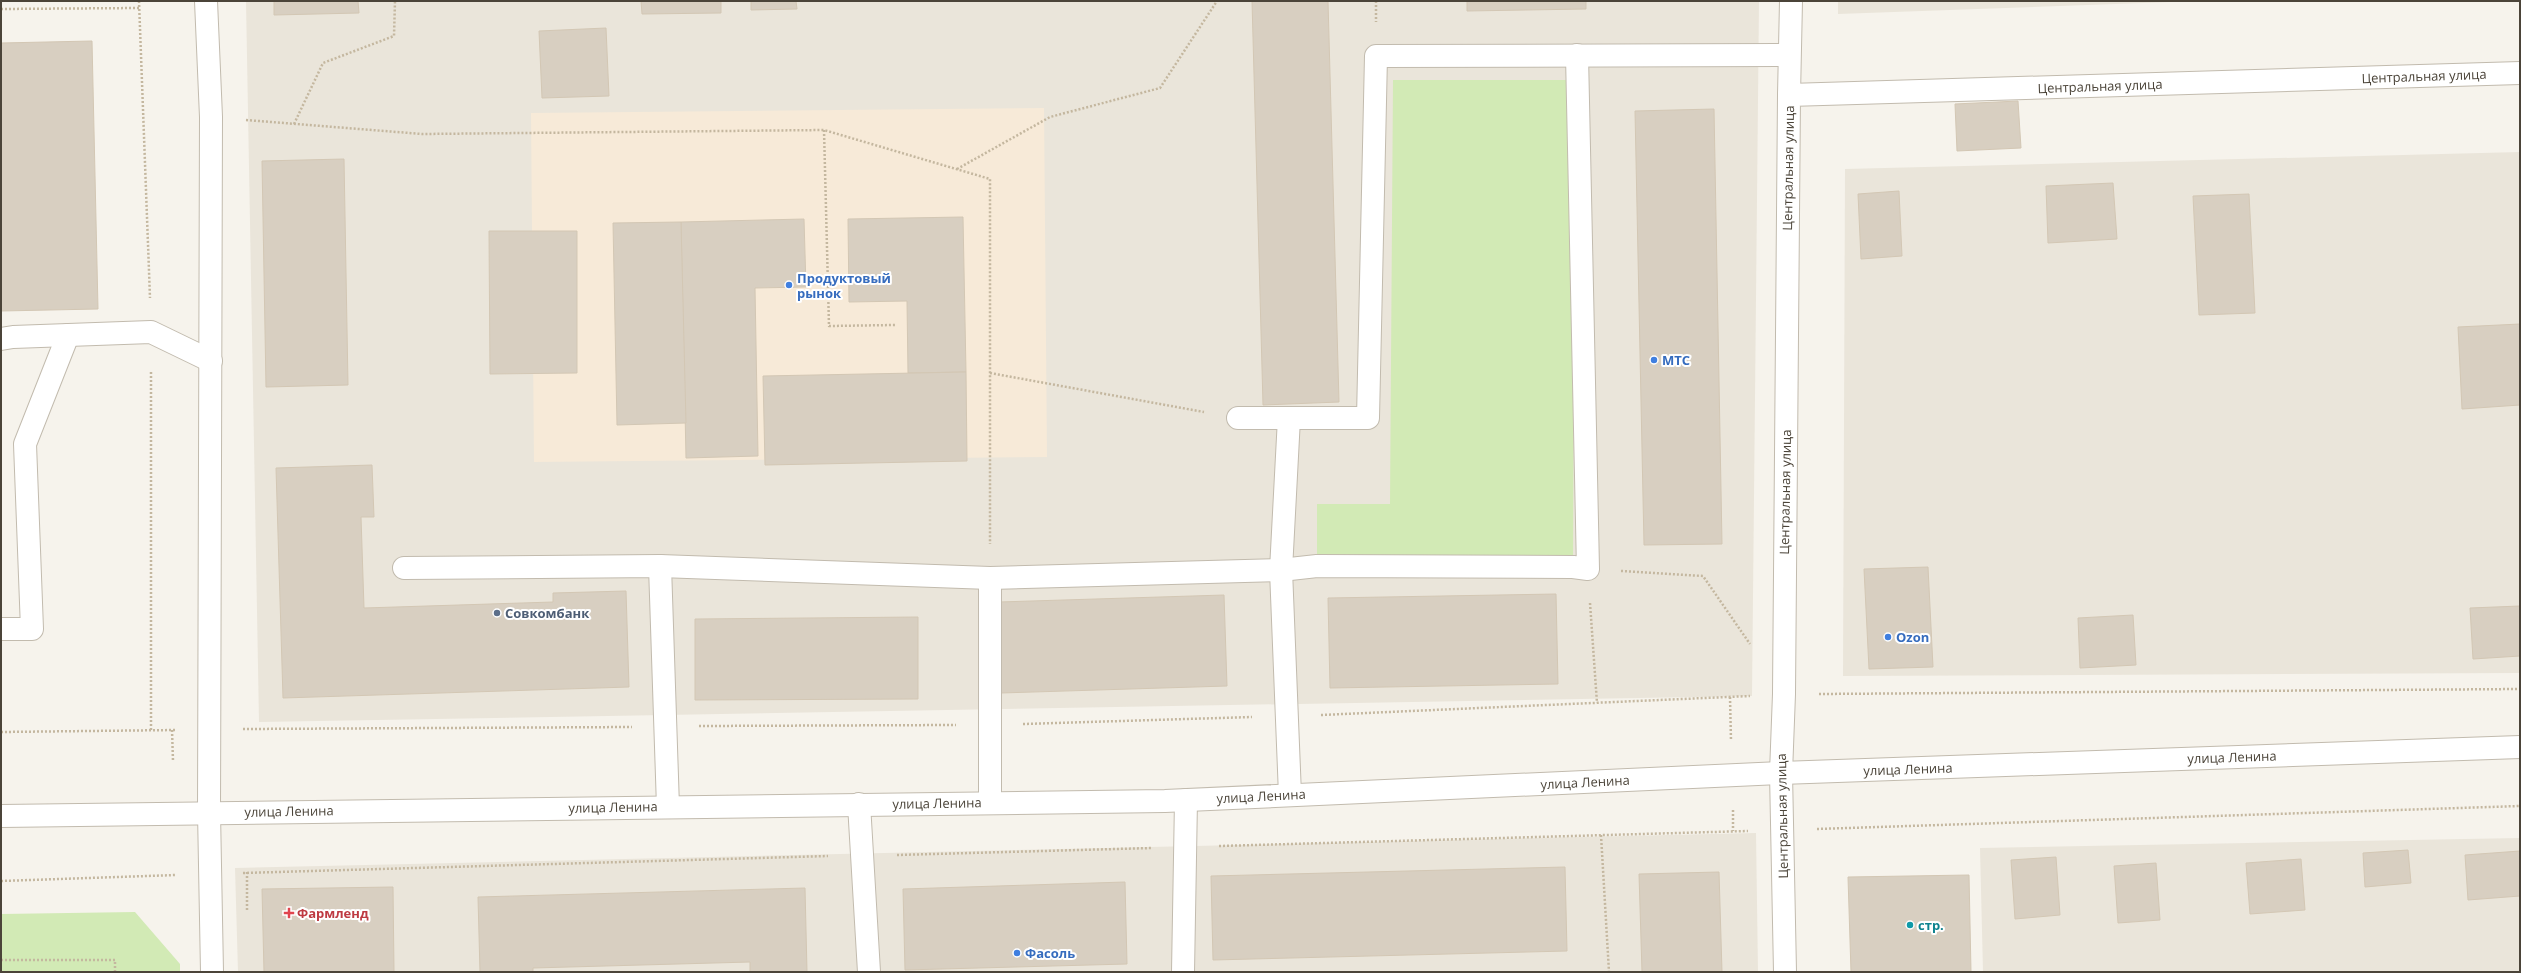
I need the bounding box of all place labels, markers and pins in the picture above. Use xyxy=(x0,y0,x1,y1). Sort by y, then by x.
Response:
place label: Продуктовый рынок xyxy=(797,269,891,302)
marker: Продуктовый рынок xyxy=(784,280,794,290)
place label: МТС xyxy=(1662,351,1690,369)
marker: МТС xyxy=(1649,355,1659,365)
place label: Совкомбанк xyxy=(505,604,590,622)
marker: Совкомбанк xyxy=(492,608,502,618)
place label: Ozon xyxy=(1896,628,1929,646)
marker: Ozon xyxy=(1883,632,1893,642)
place label: Фармленд xyxy=(297,904,369,922)
marker: Фармленд xyxy=(284,908,294,918)
place label: стр. xyxy=(1918,916,1944,934)
marker: стр. xyxy=(1905,920,1915,930)
place label: Фасоль xyxy=(1025,944,1075,962)
marker: Фасоль xyxy=(1012,948,1022,958)

